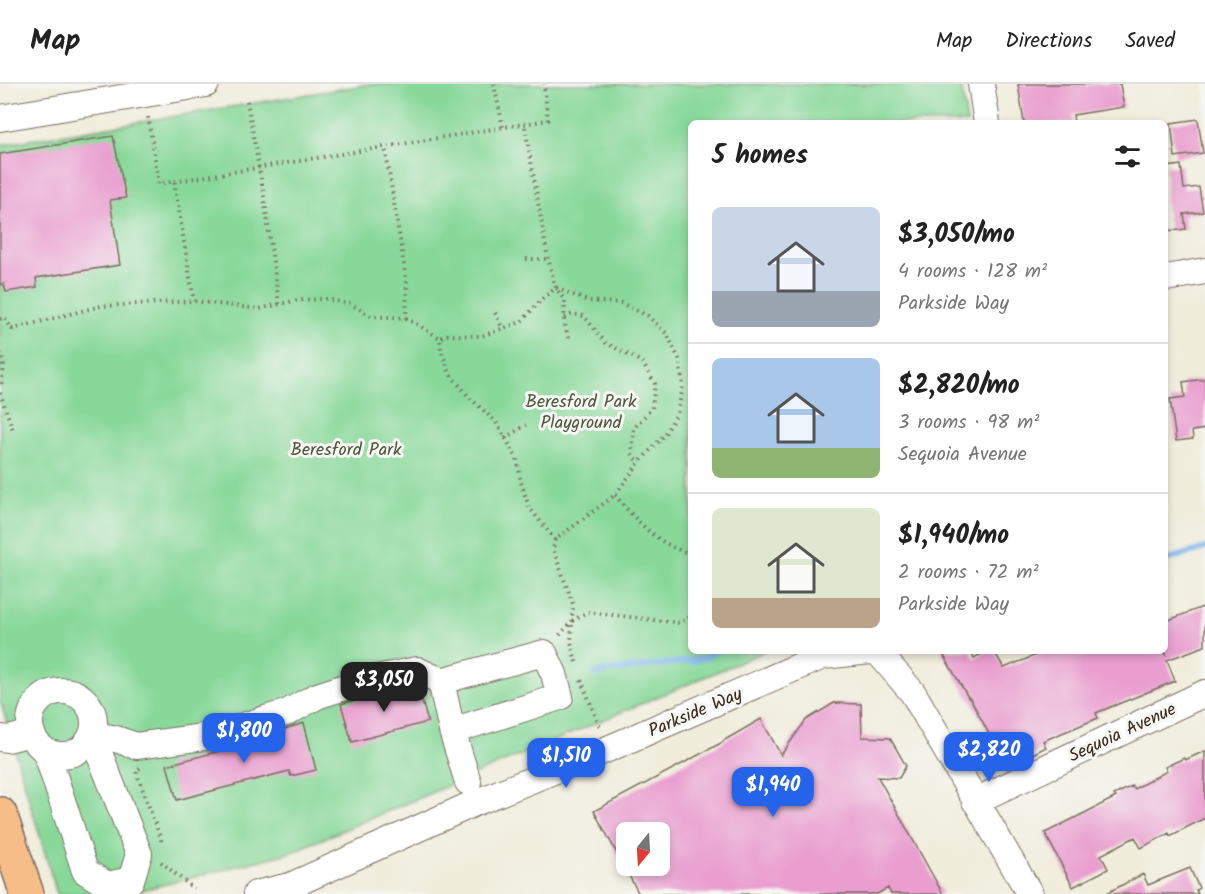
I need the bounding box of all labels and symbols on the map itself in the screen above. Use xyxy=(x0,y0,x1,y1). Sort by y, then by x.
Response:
park label: Beresford Park Playground xyxy=(526,388,637,438)
park label: Beresford Park xyxy=(291,436,402,465)
pin: $3,050 xyxy=(335,662,433,713)
street label: Parkside Way xyxy=(644,680,748,746)
street label: Sequoia Avenue xyxy=(1064,696,1181,771)
pin: $1,800 xyxy=(195,713,293,764)
pin: $2,820 xyxy=(940,732,1038,783)
pin: $1,510 xyxy=(517,738,615,789)
pin: $1,940 xyxy=(724,767,822,818)
north arrow xyxy=(616,822,670,876)

